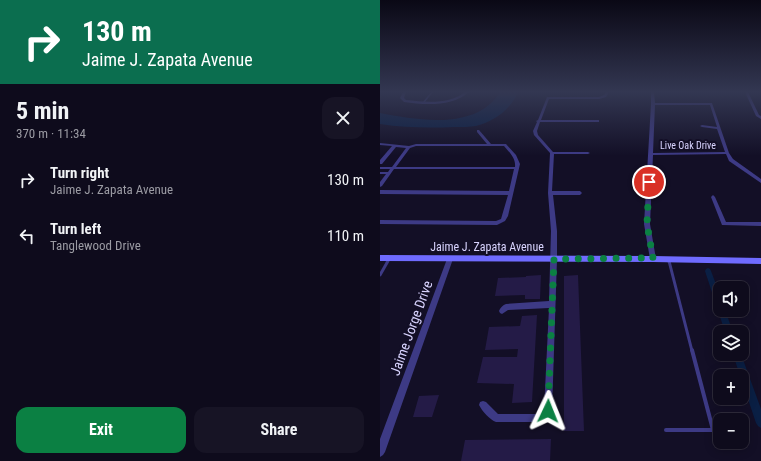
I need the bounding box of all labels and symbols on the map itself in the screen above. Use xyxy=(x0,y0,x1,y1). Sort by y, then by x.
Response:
street label: Live Oak Drive xyxy=(660,140,716,151)
pin xyxy=(632,165,666,199)
street label: Jaime J. Zapata Avenue xyxy=(430,240,544,254)
street label: Jaime Jorge Drive xyxy=(386,278,436,378)
position arrow xyxy=(527,390,569,432)

